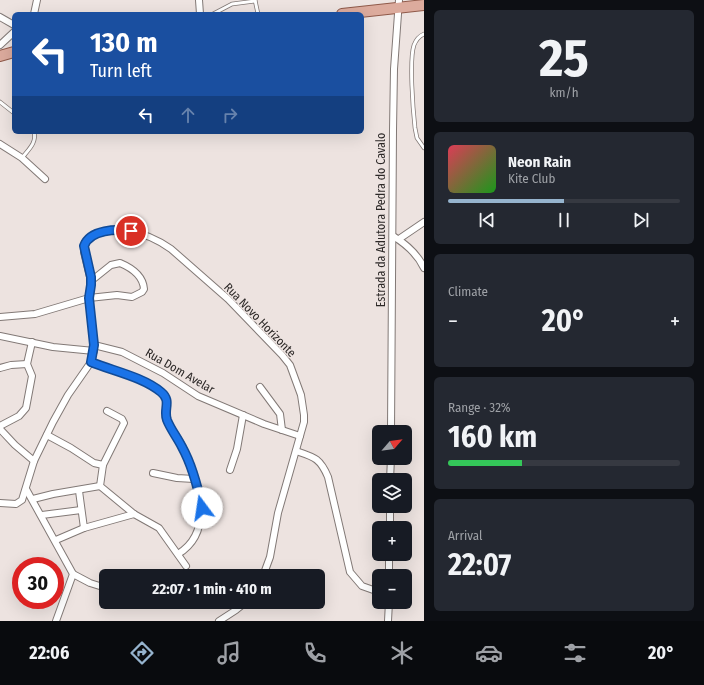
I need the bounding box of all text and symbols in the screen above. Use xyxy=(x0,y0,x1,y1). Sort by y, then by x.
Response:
text: 130 m xyxy=(90,26,158,59)
text: 25 xyxy=(539,27,589,90)
icon: left xyxy=(24,28,76,80)
text: Turn left xyxy=(90,60,152,82)
text: km/h xyxy=(550,85,579,100)
icon: left xyxy=(135,104,157,126)
icon: ahead xyxy=(177,104,199,126)
icon: right xyxy=(219,104,241,126)
street label: Estrada da Adutora Pedra do Cavalo xyxy=(374,133,388,307)
text: Neon Rain xyxy=(508,153,571,171)
text: Kite Club xyxy=(508,171,555,186)
icon: previous xyxy=(476,209,498,231)
icon: pause xyxy=(553,209,575,231)
icon: next xyxy=(630,209,652,231)
pin xyxy=(114,214,148,248)
icon: arrive xyxy=(120,220,142,242)
street label: Rua Novo Horizonte xyxy=(221,280,299,360)
text: Climate xyxy=(448,284,488,299)
text: 20° xyxy=(542,303,586,339)
text: − xyxy=(448,308,458,335)
text: + xyxy=(670,308,680,335)
street label: Rua Dom Avelar xyxy=(143,346,218,397)
text: Range · 32% xyxy=(448,400,511,415)
text: 160 km xyxy=(448,419,537,455)
north arrow xyxy=(372,425,412,465)
map controls xyxy=(372,425,412,609)
button: layers xyxy=(372,473,412,513)
position arrow xyxy=(181,487,223,529)
button: + xyxy=(372,521,412,561)
text: Arrival xyxy=(448,528,482,543)
text: 22:07 xyxy=(448,547,511,583)
speed limit sign: 30 xyxy=(12,557,64,609)
button: − xyxy=(372,569,412,609)
text: 22:07 · 1 min · 410 m xyxy=(152,580,272,598)
icon: directions xyxy=(128,639,156,667)
icon: music xyxy=(215,639,243,667)
icon: phone xyxy=(301,639,329,667)
icon: climate xyxy=(388,639,416,667)
icon: car xyxy=(475,639,503,667)
icon: filters xyxy=(561,639,589,667)
text: 22:06 xyxy=(29,642,69,664)
text: 20° xyxy=(648,642,675,664)

